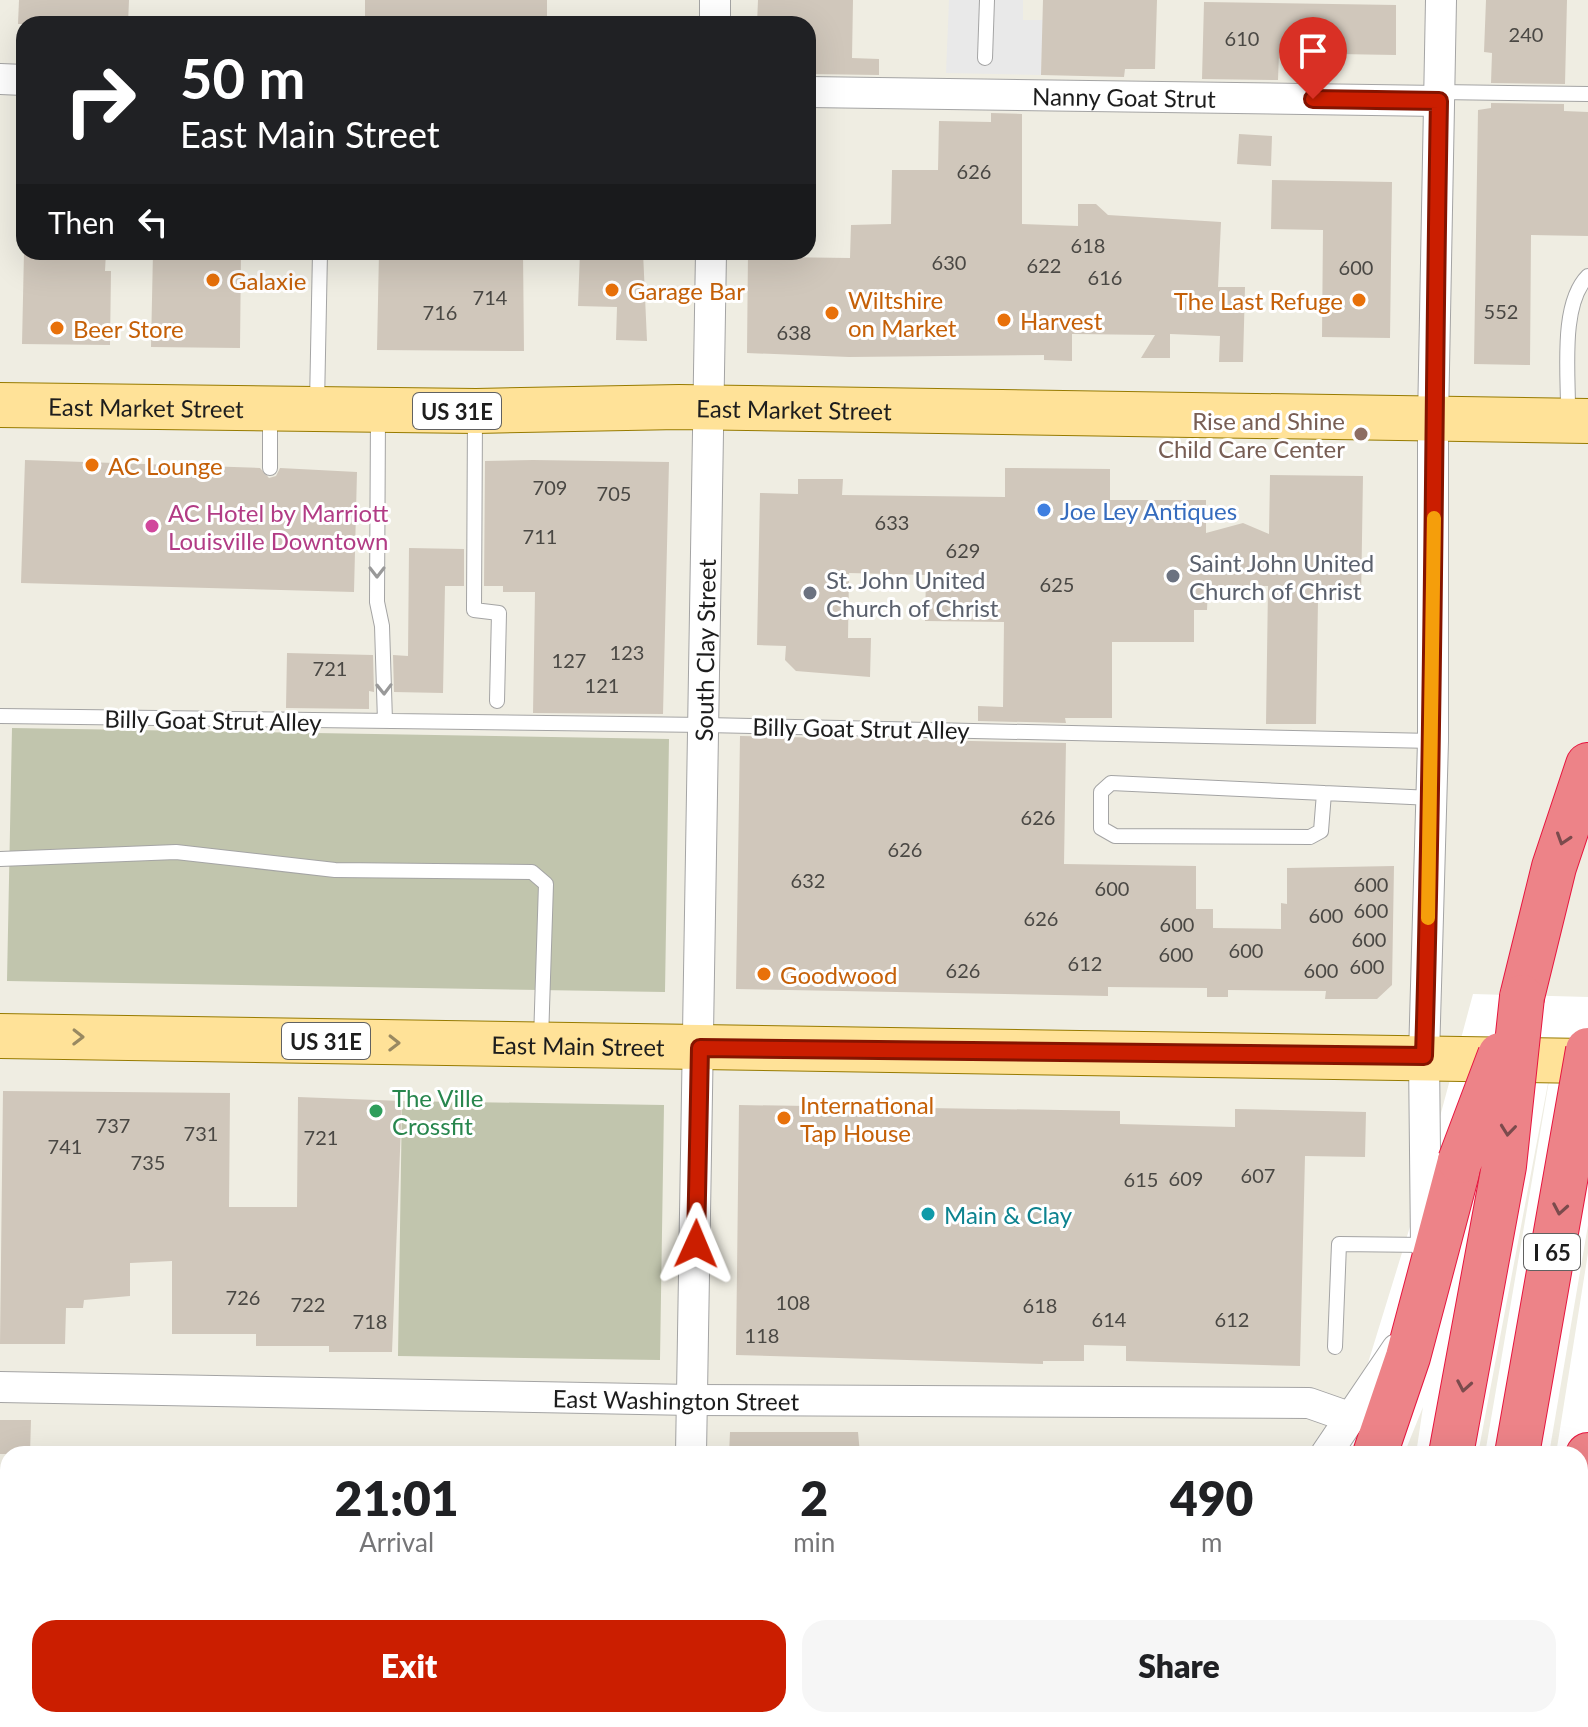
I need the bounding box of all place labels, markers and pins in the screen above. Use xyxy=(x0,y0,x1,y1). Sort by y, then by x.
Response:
pin xyxy=(1279,17,1347,99)
place label: Galaxie xyxy=(229,266,306,295)
marker: Galaxie xyxy=(204,271,222,289)
place label: Garage Bar xyxy=(628,276,745,305)
marker: Garage Bar xyxy=(603,281,621,299)
place label: Wiltshire on Market xyxy=(848,285,957,342)
place label: The Last Refuge xyxy=(1174,286,1343,315)
marker: The Last Refuge xyxy=(1350,291,1368,309)
marker: Wiltshire on Market xyxy=(823,304,841,322)
place label: Harvest xyxy=(1020,306,1103,335)
marker: Harvest xyxy=(995,311,1013,329)
place label: Beer Store xyxy=(73,314,184,343)
marker: Beer Store xyxy=(48,319,66,337)
place label: Rise and Shine Child Care Center xyxy=(1158,406,1345,463)
marker: Rise and Shine Child Care Center xyxy=(1352,425,1370,443)
place label: AC Lounge xyxy=(108,451,223,480)
marker: AC Lounge xyxy=(83,456,101,474)
place label: Joe Ley Antiques xyxy=(1060,496,1237,525)
place label: AC Hotel by Marriott Louisville Downtown xyxy=(168,498,389,555)
marker: Joe Ley Antiques xyxy=(1035,501,1053,519)
marker: AC Hotel by Marriott Louisville Downtown xyxy=(143,517,161,535)
place label: Saint John United Church of Christ xyxy=(1189,548,1374,605)
place label: St. John United Church of Christ xyxy=(826,565,999,622)
marker: Saint John United Church of Christ xyxy=(1164,567,1182,585)
marker: St. John United Church of Christ xyxy=(801,584,819,602)
place label: Goodwood xyxy=(780,960,897,989)
marker: Goodwood xyxy=(755,965,773,983)
place label: The Ville Crossfit xyxy=(392,1083,483,1140)
place label: International Tap House xyxy=(800,1090,934,1147)
marker: The Ville Crossfit xyxy=(367,1102,385,1120)
marker: International Tap House xyxy=(775,1109,793,1127)
place label: Main & Clay xyxy=(944,1200,1073,1229)
marker: Main & Clay xyxy=(919,1205,937,1223)

